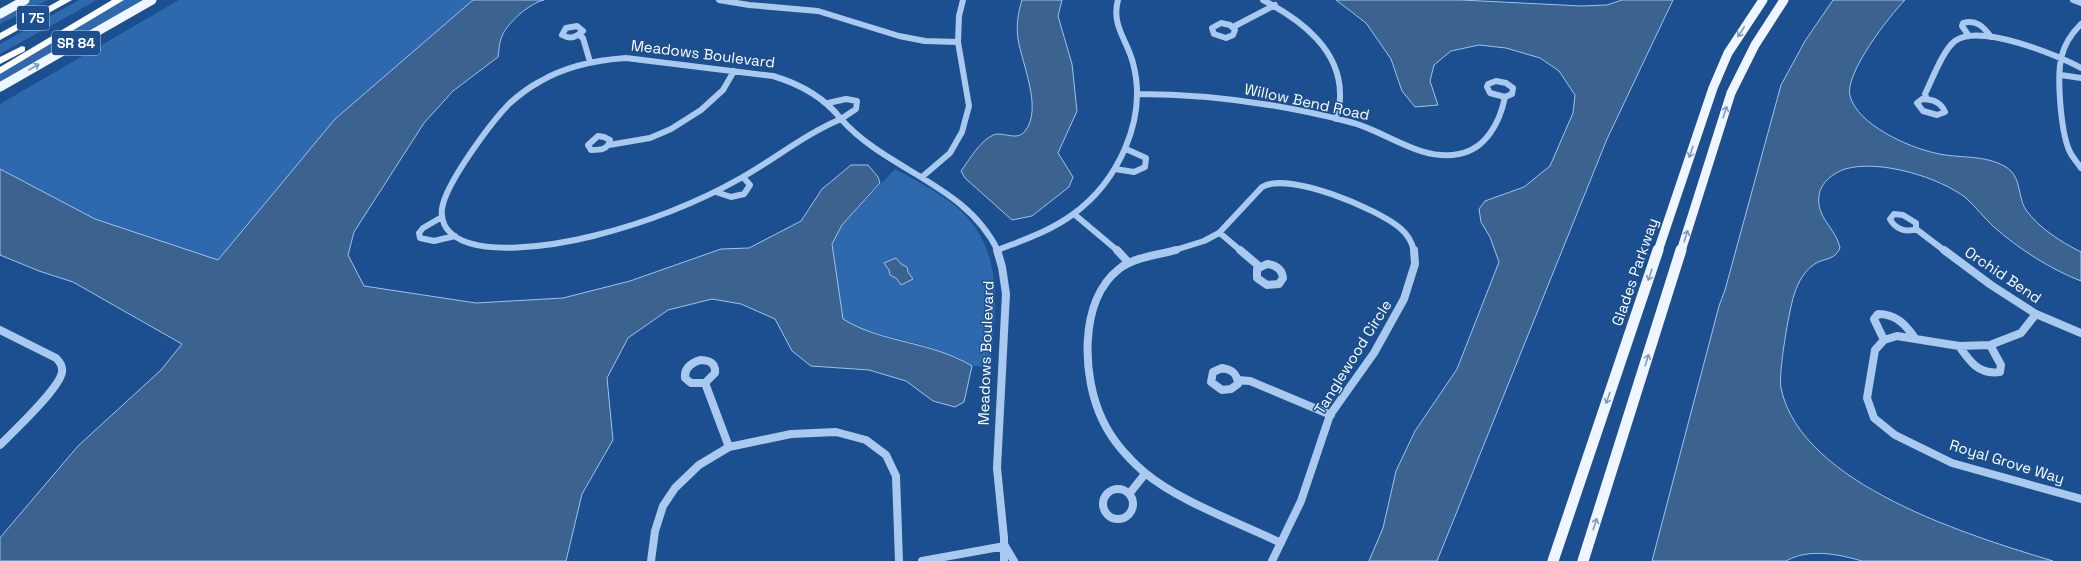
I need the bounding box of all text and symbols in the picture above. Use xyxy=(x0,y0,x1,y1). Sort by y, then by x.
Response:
road number: I 75 xyxy=(17,6,49,30)
one-way arrow xyxy=(1736,26,1744,38)
road number: SR 84 xyxy=(52,31,100,55)
street label: Meadows Boulevard xyxy=(630,35,776,72)
one-way arrow xyxy=(28,63,40,71)
street label: Willow Bend Road xyxy=(1243,79,1371,124)
one-way arrow xyxy=(1722,106,1729,119)
one-way arrow xyxy=(1687,145,1695,157)
street label: Glades Parkway xyxy=(1607,215,1662,328)
one-way arrow xyxy=(1683,230,1690,243)
street label: Orchid Bend xyxy=(1961,242,2045,307)
one-way arrow xyxy=(1646,268,1653,281)
street label: Meadows Boulevard xyxy=(973,280,998,426)
street label: Tanglewood Circle xyxy=(1310,296,1396,418)
one-way arrow xyxy=(1644,354,1651,367)
one-way arrow xyxy=(1604,392,1612,404)
street label: Royal Grove Way xyxy=(1947,435,2067,488)
one-way arrow xyxy=(1592,517,1599,530)

